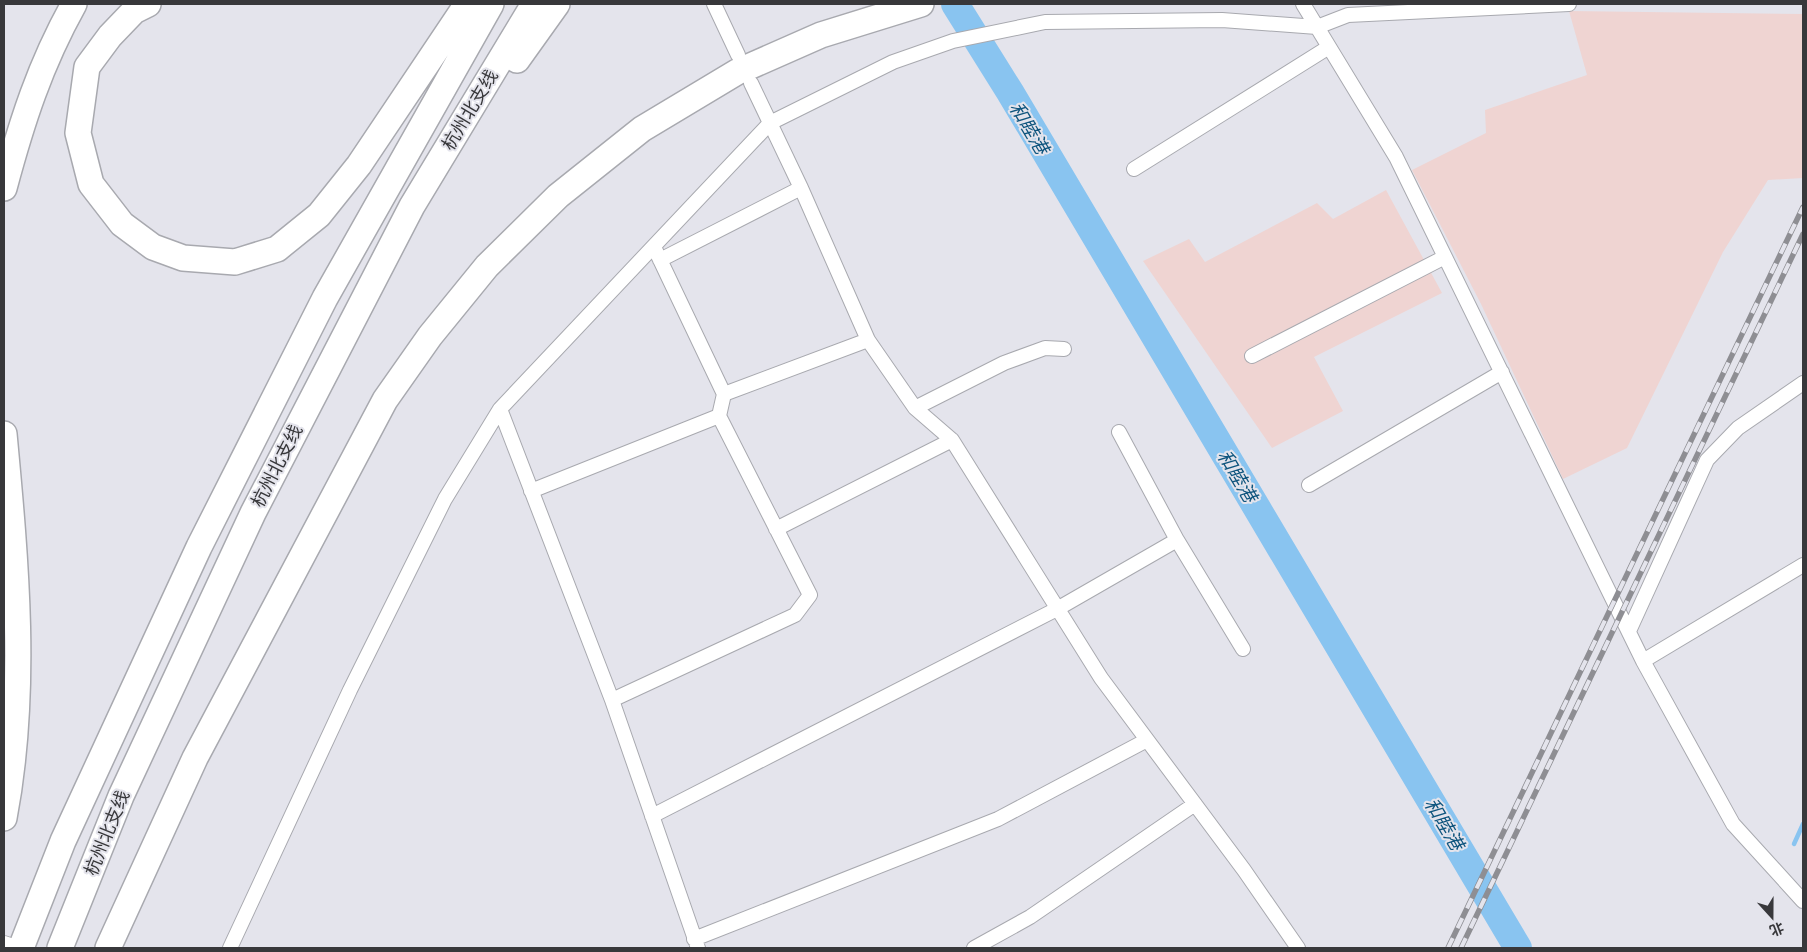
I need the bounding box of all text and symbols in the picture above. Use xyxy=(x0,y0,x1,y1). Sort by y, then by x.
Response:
street label: 杭州北支线 xyxy=(437,66,503,154)
water label: 和睦港 xyxy=(1004,98,1055,161)
street label: 杭州北支线 xyxy=(247,421,307,511)
water label: 和睦港 xyxy=(1212,446,1263,509)
street label: 杭州北支线 xyxy=(80,787,134,879)
water label: 和睦港 xyxy=(1419,794,1470,857)
north arrow xyxy=(1747,892,1797,942)
text: 北 xyxy=(1767,918,1786,940)

